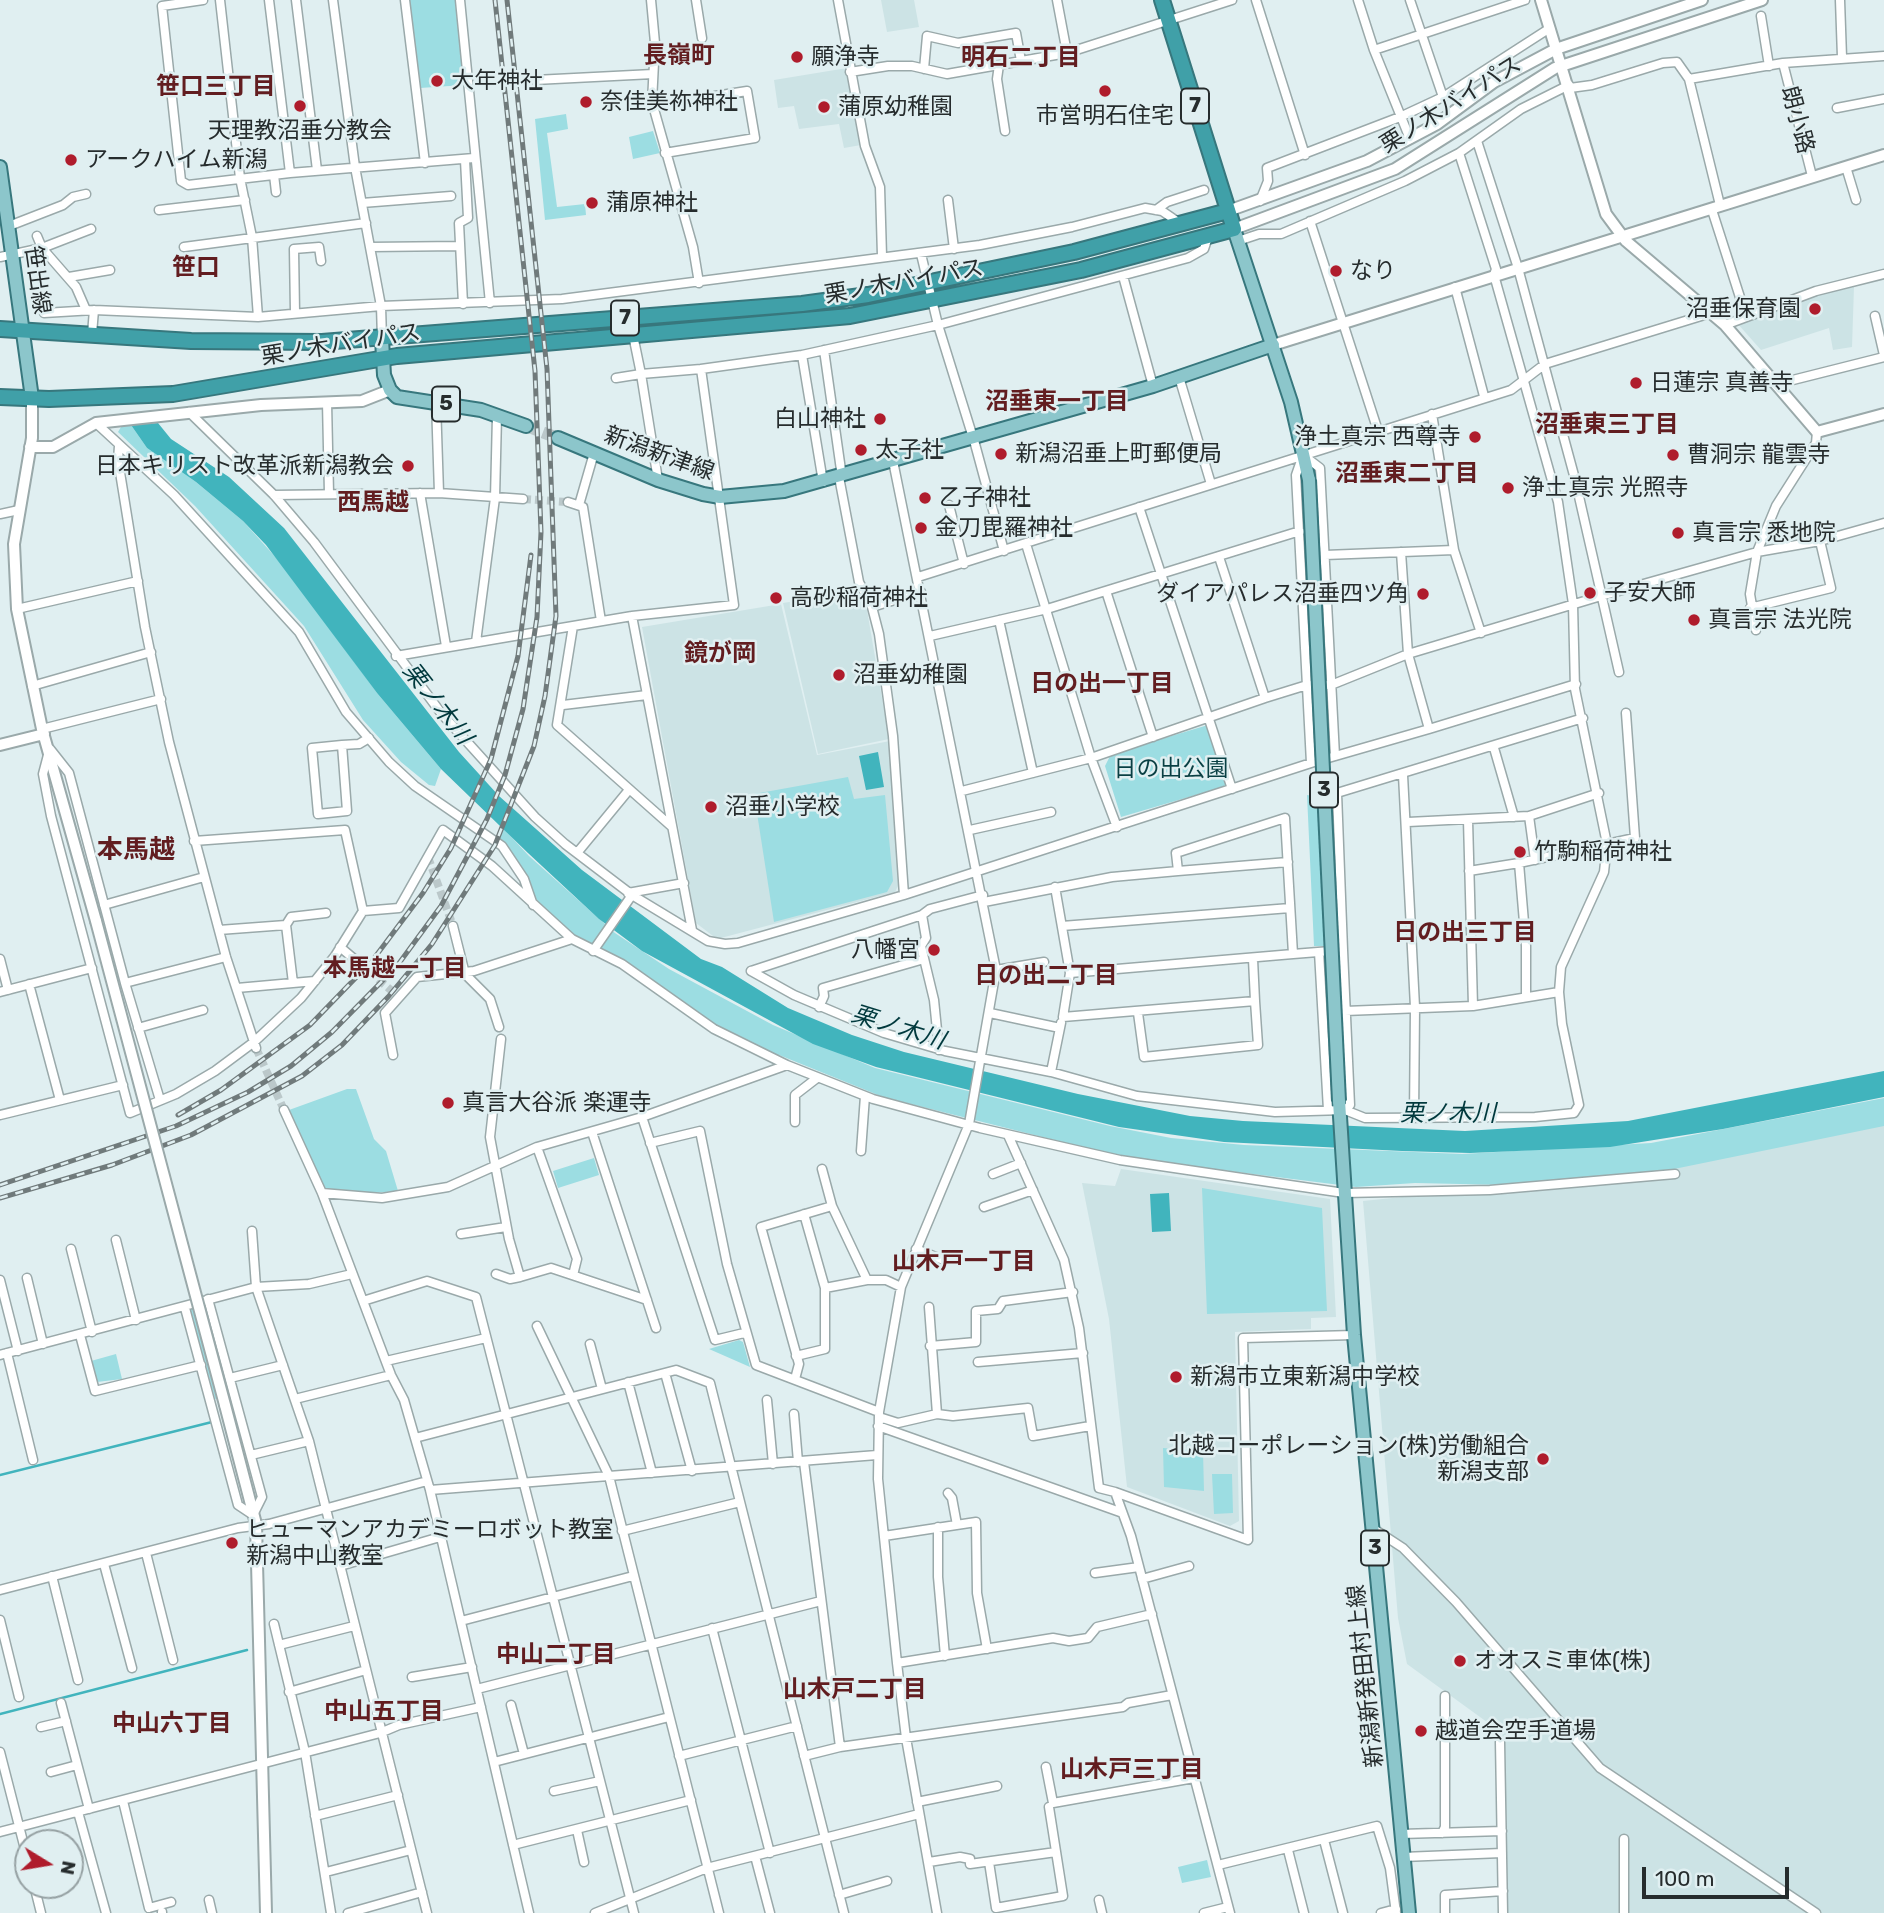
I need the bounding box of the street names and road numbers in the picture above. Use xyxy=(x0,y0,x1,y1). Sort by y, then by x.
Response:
street label: 栗ノ木バイパス xyxy=(1375,51,1527,159)
street label: 朗小路 xyxy=(1775,83,1819,157)
road number: 7 xyxy=(1181,88,1209,124)
street label: 笹出線 xyxy=(19,244,55,316)
street label: 栗ノ木バイパス xyxy=(822,254,986,310)
road number: 7 xyxy=(611,300,639,336)
street label: 栗ノ木バイパス xyxy=(259,319,423,371)
road number: 5 xyxy=(432,386,460,422)
street label: 新潟新津線 xyxy=(600,421,718,487)
road number: 3 xyxy=(1310,772,1338,808)
road number: 3 xyxy=(1361,1530,1389,1566)
street label: 新潟新発田村上線 xyxy=(1343,1583,1389,1769)

